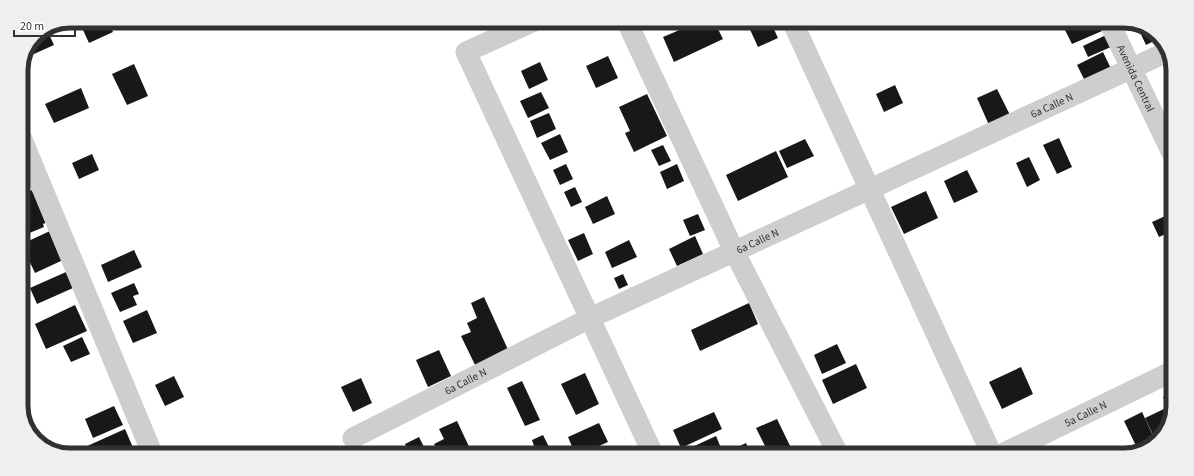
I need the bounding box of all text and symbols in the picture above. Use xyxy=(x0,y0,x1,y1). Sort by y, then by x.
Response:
scale bar xyxy=(14,12,75,38)
text: 20 m xyxy=(20,18,44,35)
street label: Avenida Central xyxy=(1114,42,1159,114)
street label: 6a Calle N xyxy=(1028,89,1075,122)
street label: 6a Calle N xyxy=(734,224,781,257)
street label: 6a Calle N xyxy=(442,364,489,398)
street label: 5a Calle N xyxy=(1062,397,1109,430)

